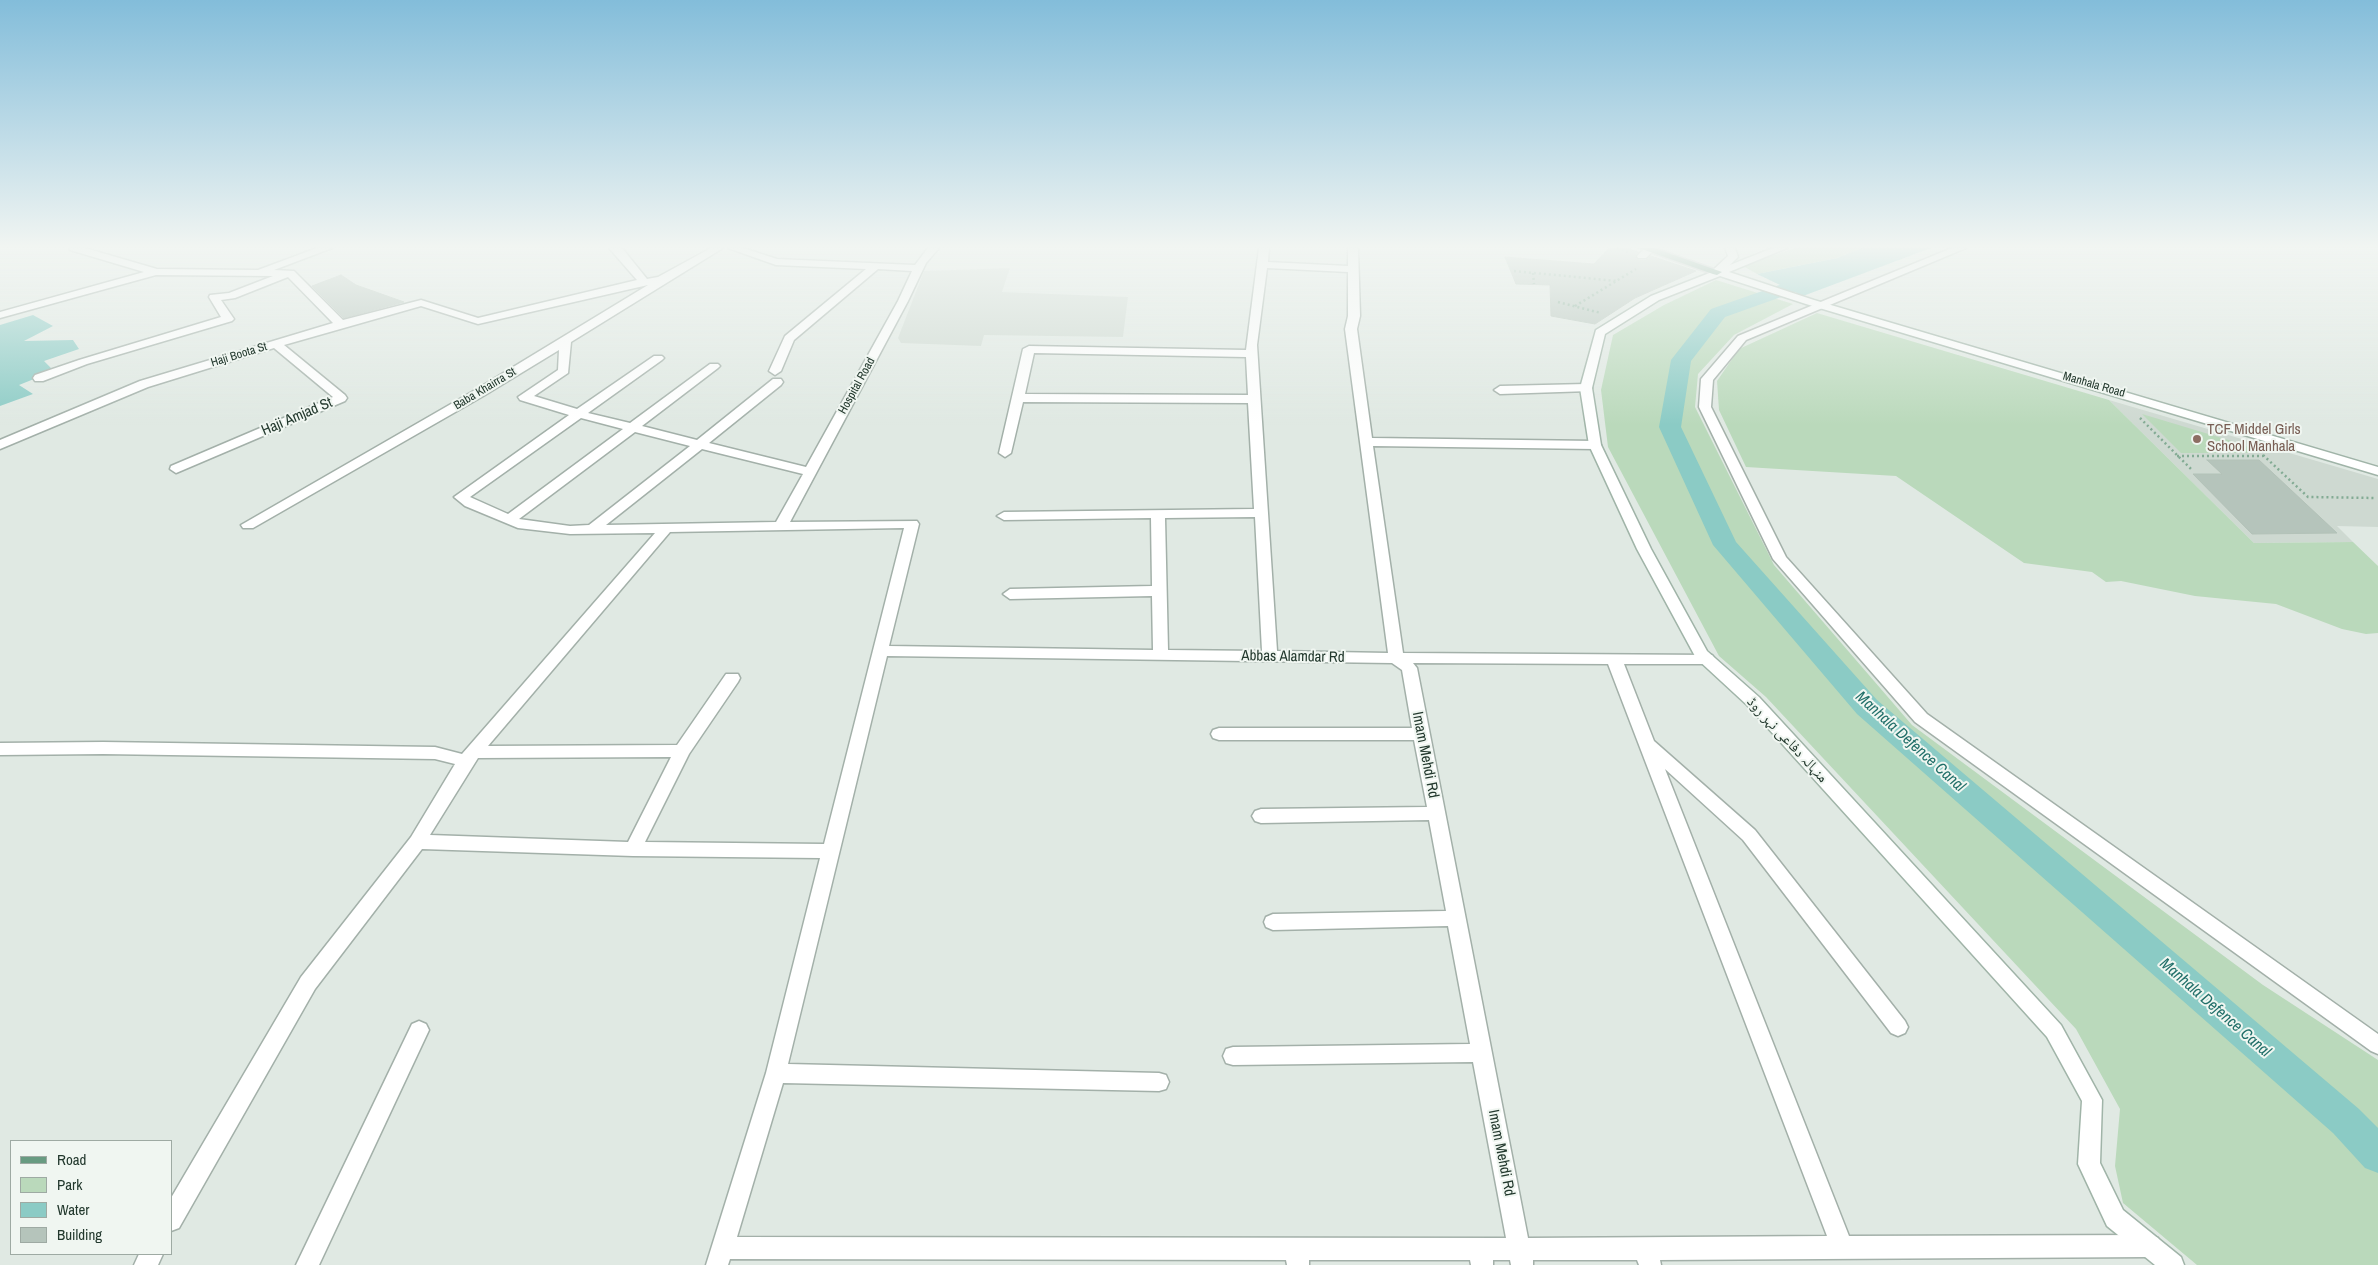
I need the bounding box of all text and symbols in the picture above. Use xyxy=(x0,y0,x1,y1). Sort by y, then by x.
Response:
street label: Haji Boota St xyxy=(209,340,269,370)
street label: Hospital Road xyxy=(836,355,878,417)
street label: Baba Khairra St xyxy=(451,365,519,413)
street label: Manhala Road xyxy=(2061,369,2127,401)
street label: Haji Amjad St xyxy=(259,394,335,440)
place label: TCF Middel Girls School Manhala xyxy=(2207,421,2301,456)
marker: TCF Middel Girls School Manhala xyxy=(2191,433,2203,445)
street label: Abbas Alamdar Rd xyxy=(1241,647,1345,667)
water label: Manhala Defence Canal xyxy=(1851,688,1969,796)
street label: منہالہ دفاعی نہر روڈ xyxy=(1743,693,1831,787)
street label: Imam Mehdi Rd xyxy=(1408,710,1442,800)
water label: Manhala Defence Canal xyxy=(2156,955,2274,1061)
street label: Imam Mehdi Rd xyxy=(1484,1108,1518,1198)
legend xyxy=(10,1140,172,1255)
text: Road xyxy=(57,1149,86,1170)
text: Park xyxy=(57,1174,82,1195)
text: Water xyxy=(57,1199,89,1220)
text: Building xyxy=(57,1224,102,1245)

